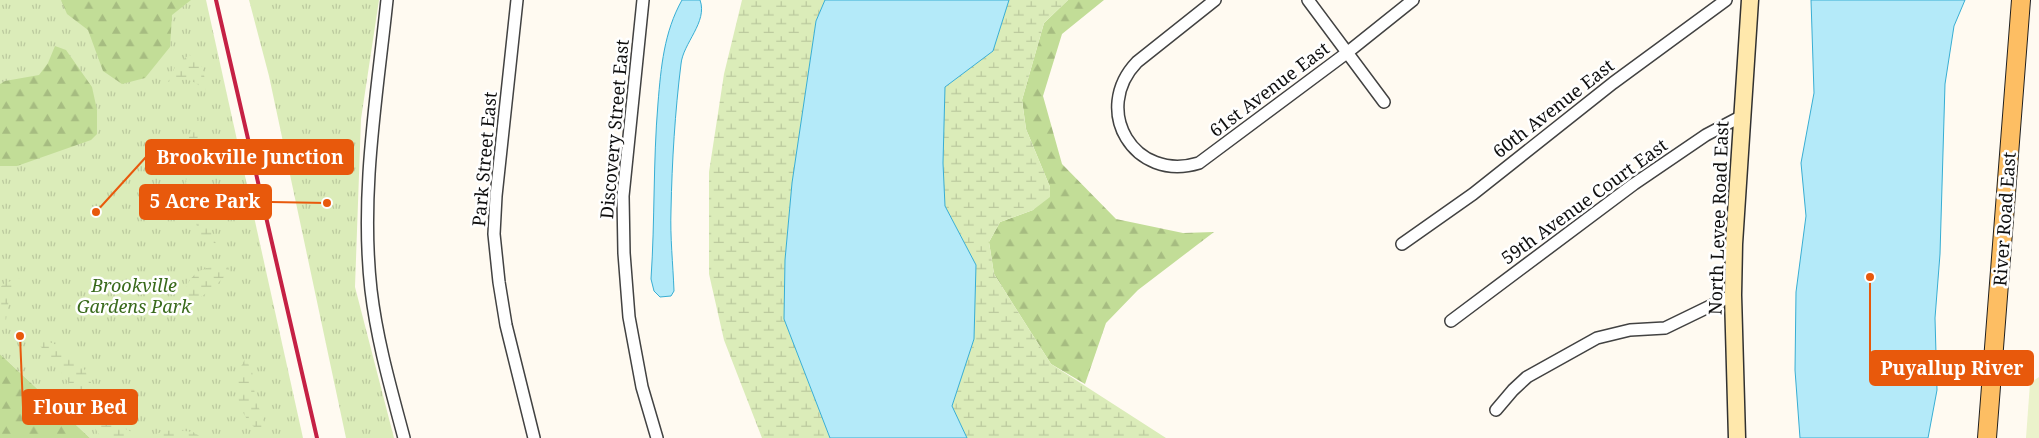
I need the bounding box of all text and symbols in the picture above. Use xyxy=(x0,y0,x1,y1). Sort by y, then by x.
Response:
street label: 61st Avenue East xyxy=(1204,36,1334,142)
street label: Discovery Street East xyxy=(594,38,634,220)
street label: 60th Avenue East xyxy=(1488,53,1618,163)
street label: Park Street East xyxy=(466,91,502,227)
street label: North Levee Road East xyxy=(1703,121,1733,315)
street label: 59th Avenue Court East xyxy=(1496,133,1672,269)
callout: Brookville Junction xyxy=(146,140,353,174)
text: Brookville Junction xyxy=(156,144,344,170)
street label: River Road East xyxy=(1987,151,2021,287)
callout: 5 Acre Park xyxy=(140,185,271,219)
text: 5 Acre Park xyxy=(150,188,261,214)
park label: Brookville Gardens Park xyxy=(77,273,192,318)
callout: Puyallup River xyxy=(1870,351,2033,385)
text: Puyallup River xyxy=(1881,355,2024,381)
callout: Flour Bed xyxy=(23,390,137,424)
text: Flour Bed xyxy=(33,394,128,420)

